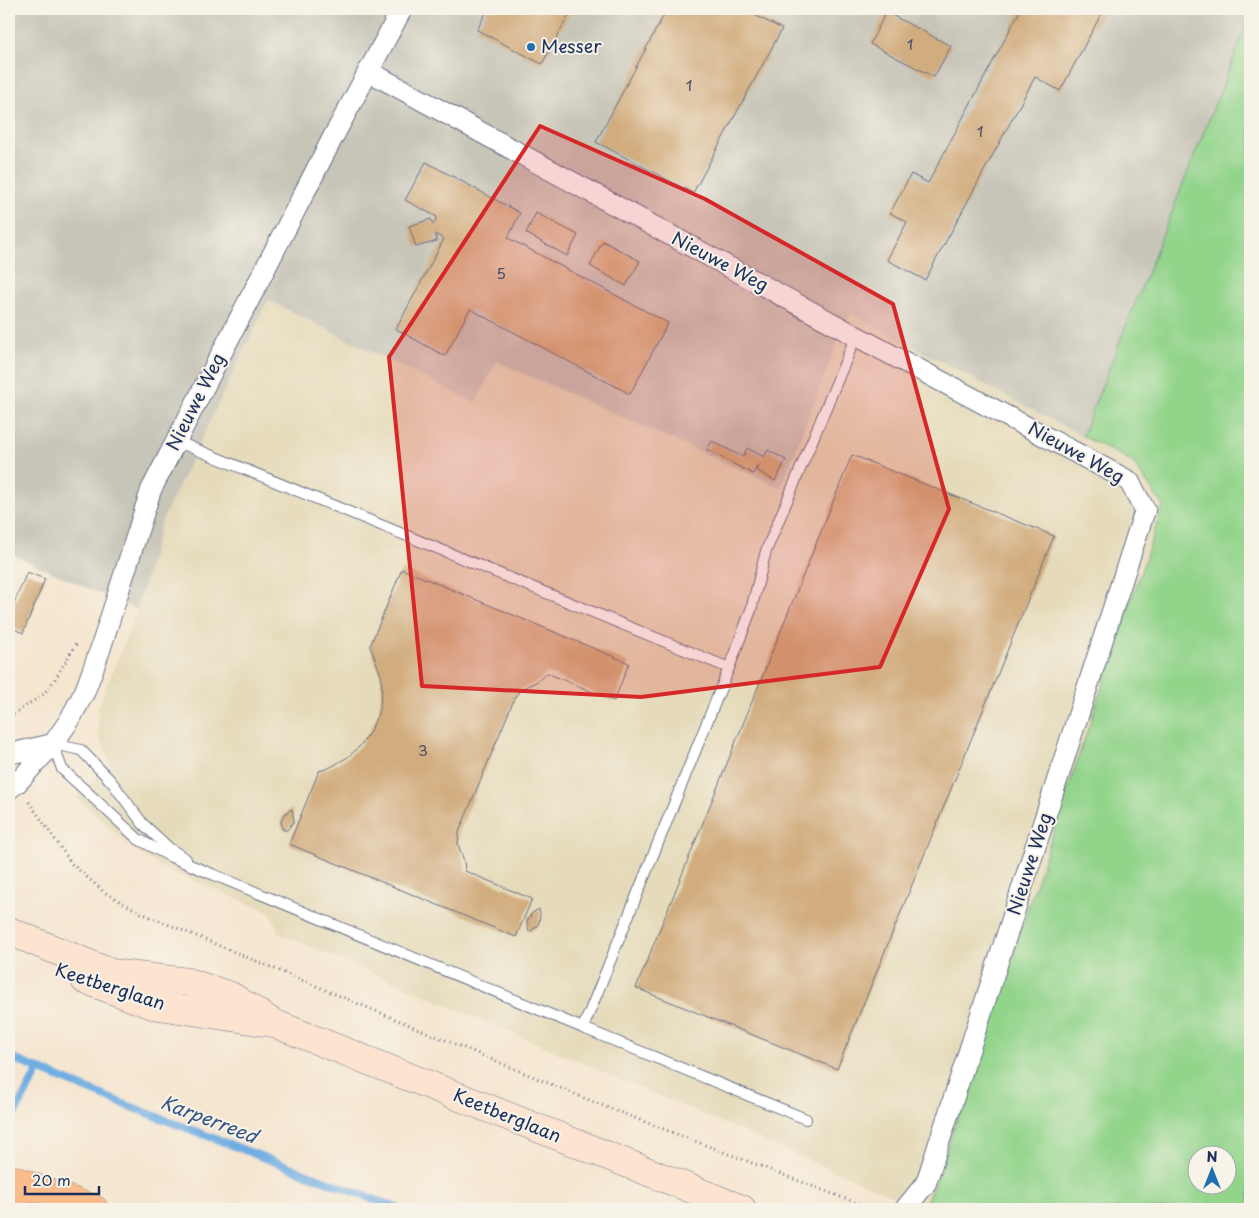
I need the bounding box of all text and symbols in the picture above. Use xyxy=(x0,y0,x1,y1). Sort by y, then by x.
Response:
place label: Messer xyxy=(541,32,602,59)
house number: 1 xyxy=(907,32,913,55)
marker: Messer xyxy=(525,41,537,53)
house number: 1 xyxy=(686,73,692,96)
house number: 1 xyxy=(977,119,983,142)
street label: Nieuwe Weg xyxy=(668,224,774,297)
house number: 5 xyxy=(496,261,506,284)
street label: Nieuwe Weg xyxy=(159,348,231,455)
street label: Nieuwe Weg xyxy=(1024,414,1130,489)
house number: 3 xyxy=(418,738,428,761)
street label: Nieuwe Weg xyxy=(999,809,1058,918)
street label: Keetberglaan xyxy=(52,955,169,1016)
street label: Keetberglaan xyxy=(449,1081,566,1149)
water label: Karperreed xyxy=(157,1087,264,1150)
north arrow xyxy=(1186,1146,1236,1196)
text: N xyxy=(1206,1146,1218,1167)
scale bar xyxy=(25,1163,99,1195)
text: 20 m xyxy=(32,1168,71,1191)

